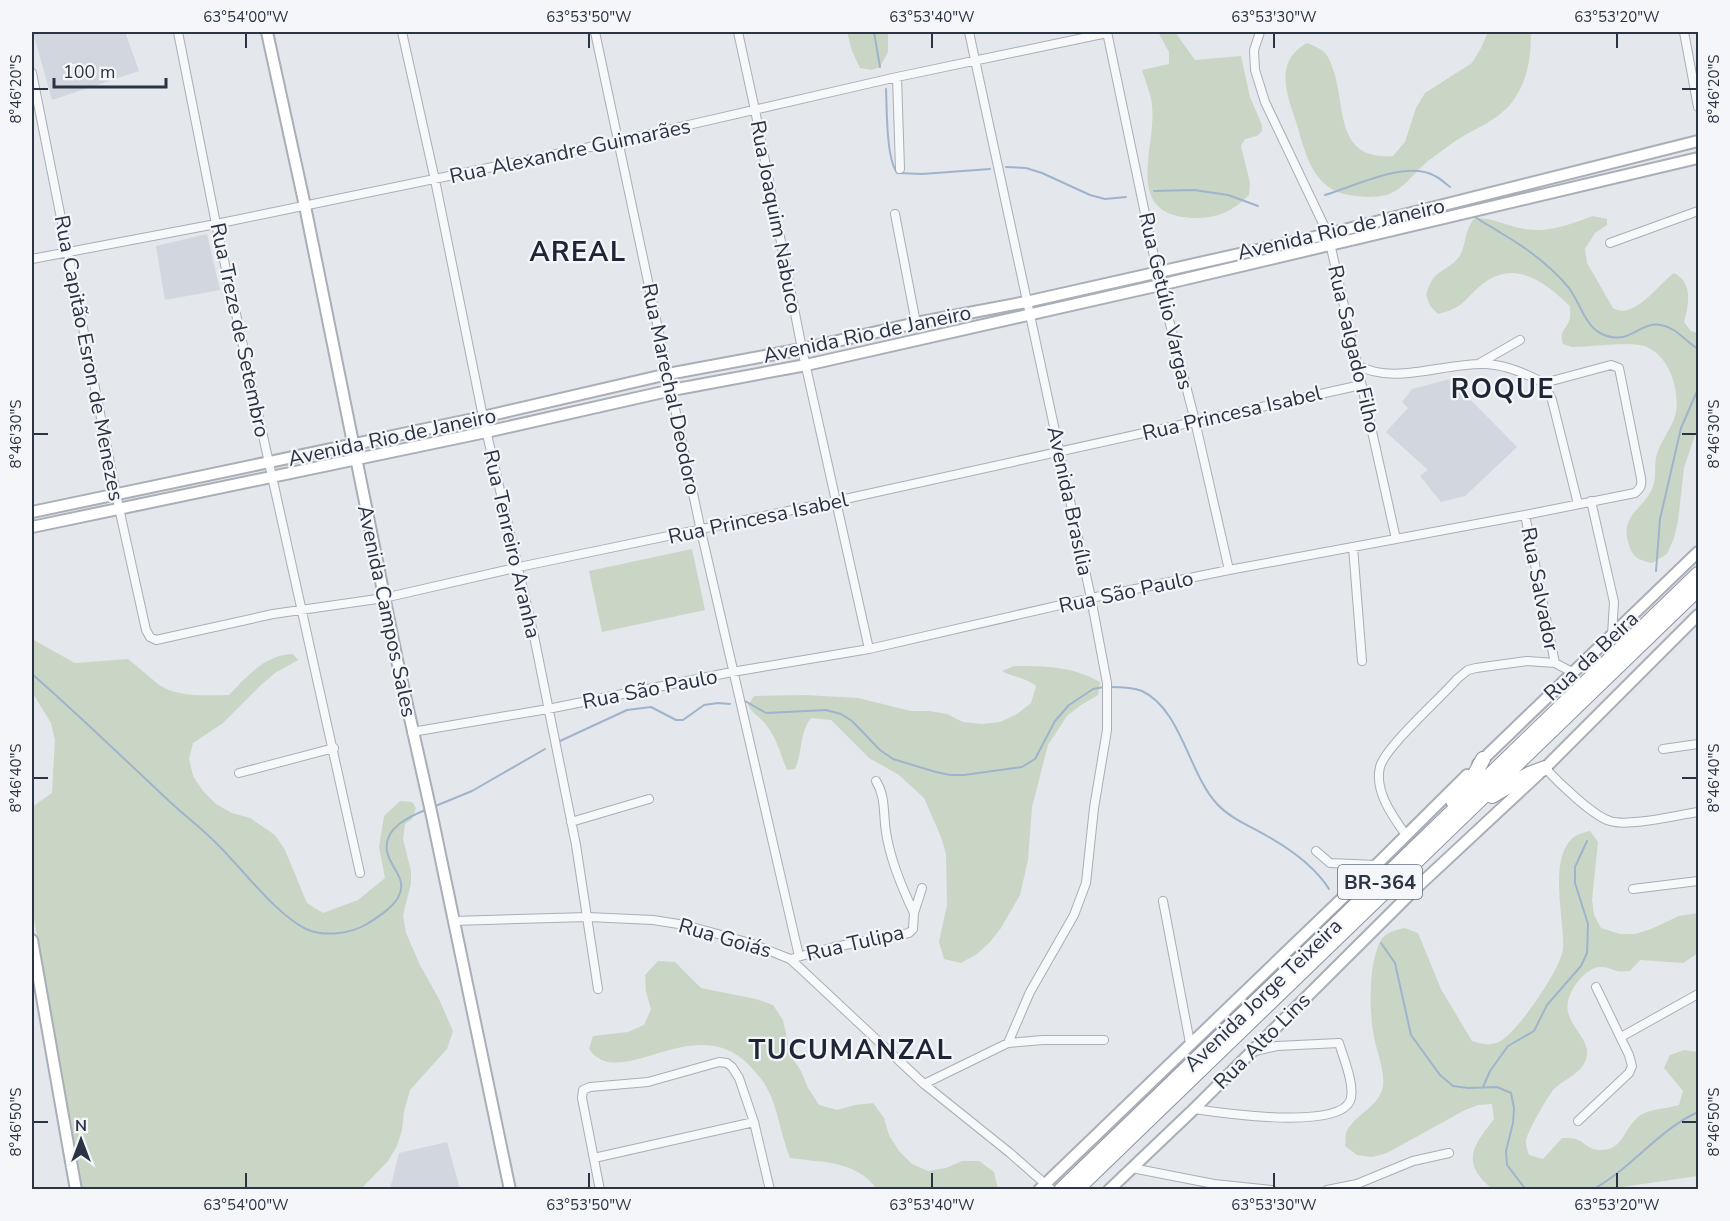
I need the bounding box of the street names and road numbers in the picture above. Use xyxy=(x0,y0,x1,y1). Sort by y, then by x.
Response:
street label: Rua Alexandre Guimarães xyxy=(447,112,693,190)
street label: Rua Joaquim Nabuco xyxy=(744,118,808,316)
street label: Avenida Rio de Janeiro xyxy=(1235,192,1447,266)
street label: Rua Getúlio Vargas xyxy=(1132,209,1200,393)
street label: Rua Capitão Esron de Menezes xyxy=(48,213,130,503)
street label: Rua Treze de Setembro xyxy=(204,220,276,440)
street label: Rua Salgado Filho xyxy=(1321,262,1387,436)
street label: Rua Marechal Deodoro xyxy=(635,281,707,497)
street label: Avenida Rio de Janeiro xyxy=(760,298,974,370)
street label: Rua Princesa Isabel xyxy=(1140,379,1325,447)
street label: Avenida Rio de Janeiro xyxy=(285,401,499,473)
street label: Avenida Brasília xyxy=(1040,424,1100,578)
street label: Rua Tenreiro Aranha xyxy=(477,447,547,641)
street label: Rua Princesa Isabel xyxy=(665,485,851,551)
street label: Avenida Campos Sales xyxy=(351,502,423,720)
street label: Rua Salvador xyxy=(1514,525,1566,654)
street label: Rua São Paulo xyxy=(1056,564,1196,620)
street label: Rua da Beira xyxy=(1538,605,1644,707)
street label: Rua São Paulo xyxy=(580,662,720,716)
road number: BR-364 xyxy=(1338,865,1422,899)
street label: Rua Goiás xyxy=(675,911,775,965)
street label: Avenida Jorge Teixeira xyxy=(1178,912,1348,1078)
street label: Rua Tulipa xyxy=(803,918,907,968)
street label: Rua Alto Lins xyxy=(1207,986,1317,1096)

